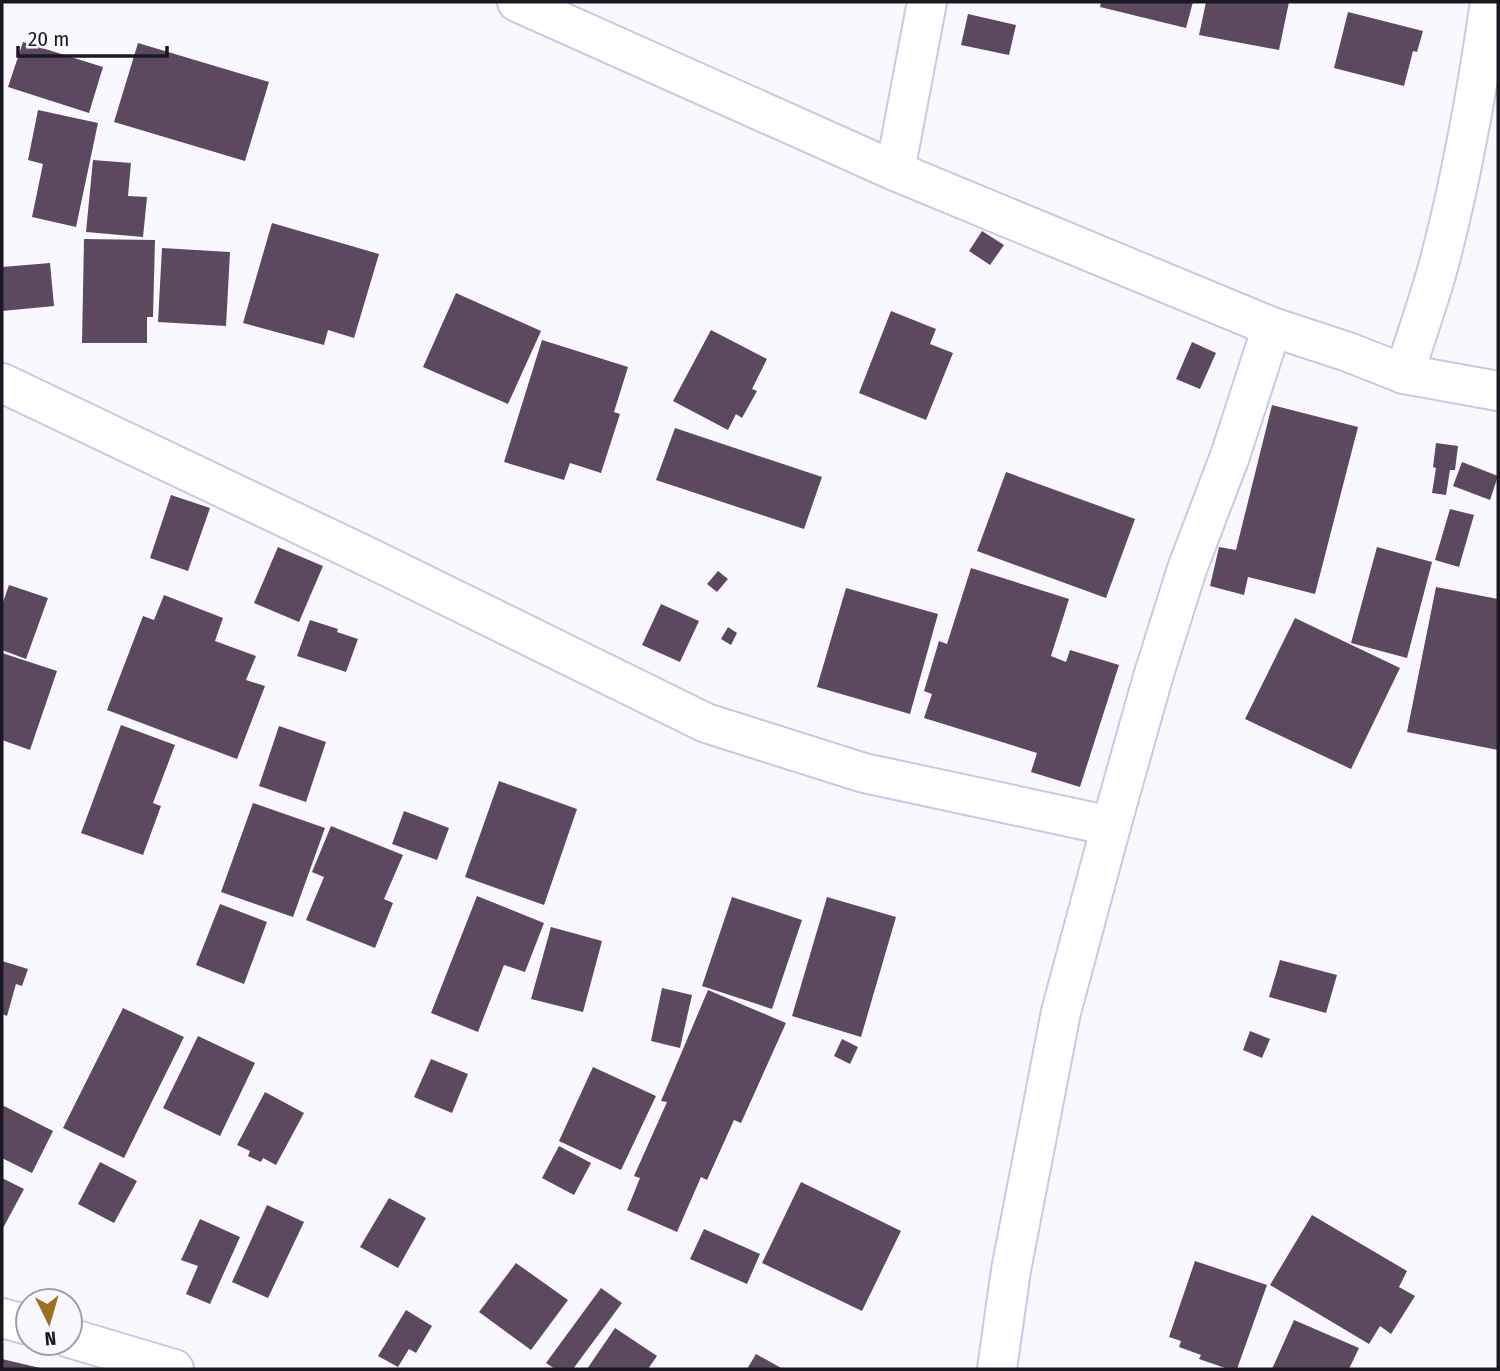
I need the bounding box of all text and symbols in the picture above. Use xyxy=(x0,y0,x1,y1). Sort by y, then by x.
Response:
scale bar xyxy=(18,14,166,58)
text: 20 m xyxy=(28,26,69,52)
north arrow xyxy=(14,1287,84,1357)
text: N xyxy=(44,1326,57,1350)

